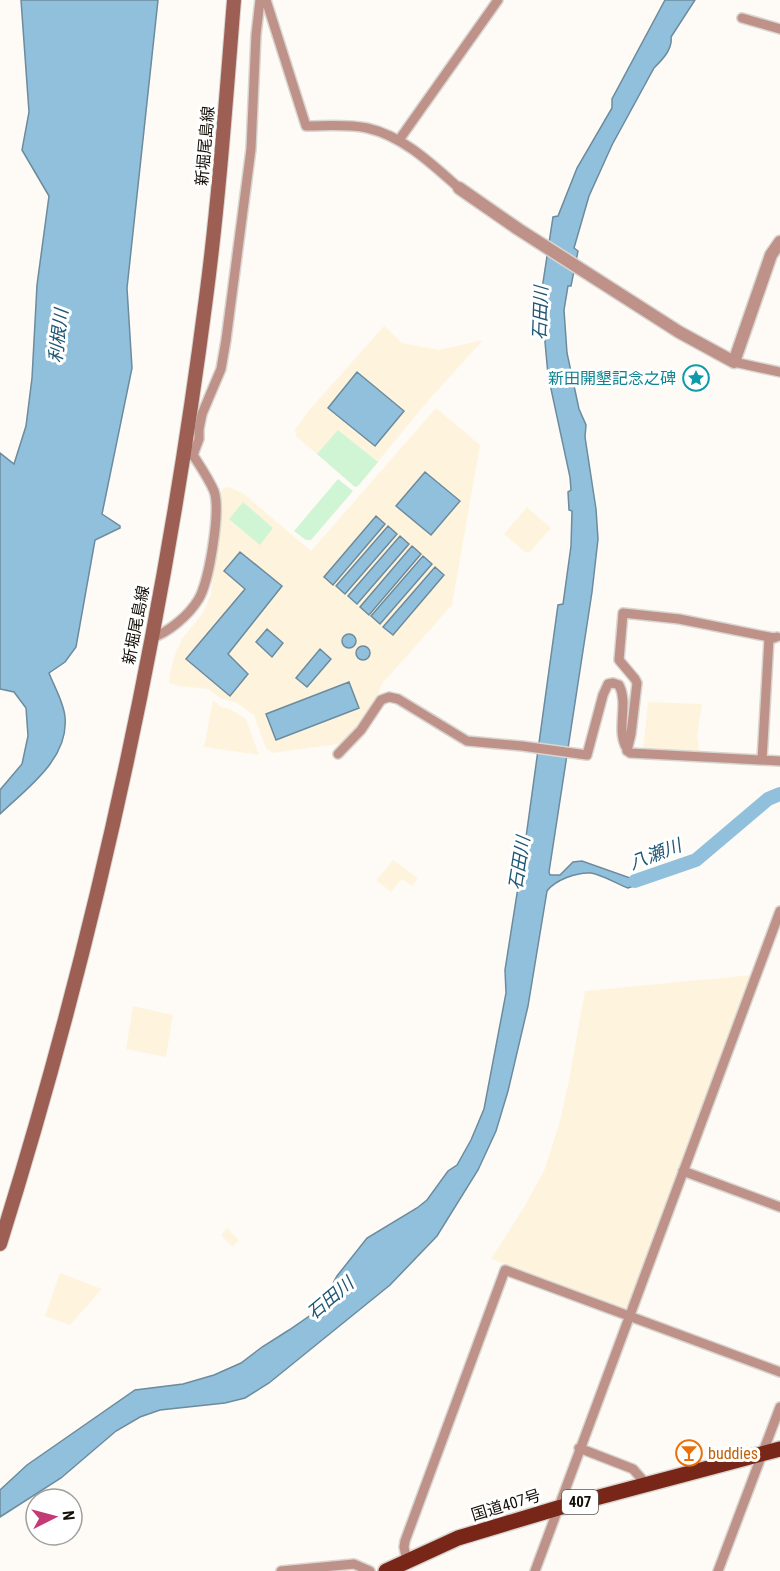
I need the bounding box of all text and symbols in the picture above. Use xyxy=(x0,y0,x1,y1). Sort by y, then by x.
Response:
street label: 新堀尾島線 xyxy=(192,105,218,187)
water label: 石田川 xyxy=(529,284,552,340)
water label: 利根川 xyxy=(44,306,72,364)
place icon: 新田開墾記念之碑 xyxy=(681,363,711,393)
place label: 新田開墾記念之碑 xyxy=(548,369,676,388)
street label: 新堀尾島線 xyxy=(119,584,153,666)
water label: 石田川 xyxy=(504,833,534,891)
water label: 八瀬川 xyxy=(626,834,686,873)
water label: 石田川 xyxy=(303,1271,359,1323)
bar icon: buddies xyxy=(674,1438,704,1468)
place label: buddies xyxy=(708,1444,758,1463)
street label: 国道407号 xyxy=(469,1485,543,1525)
north arrow xyxy=(24,1487,84,1547)
road number: 407 xyxy=(562,1490,598,1514)
text: N xyxy=(58,1510,78,1521)

